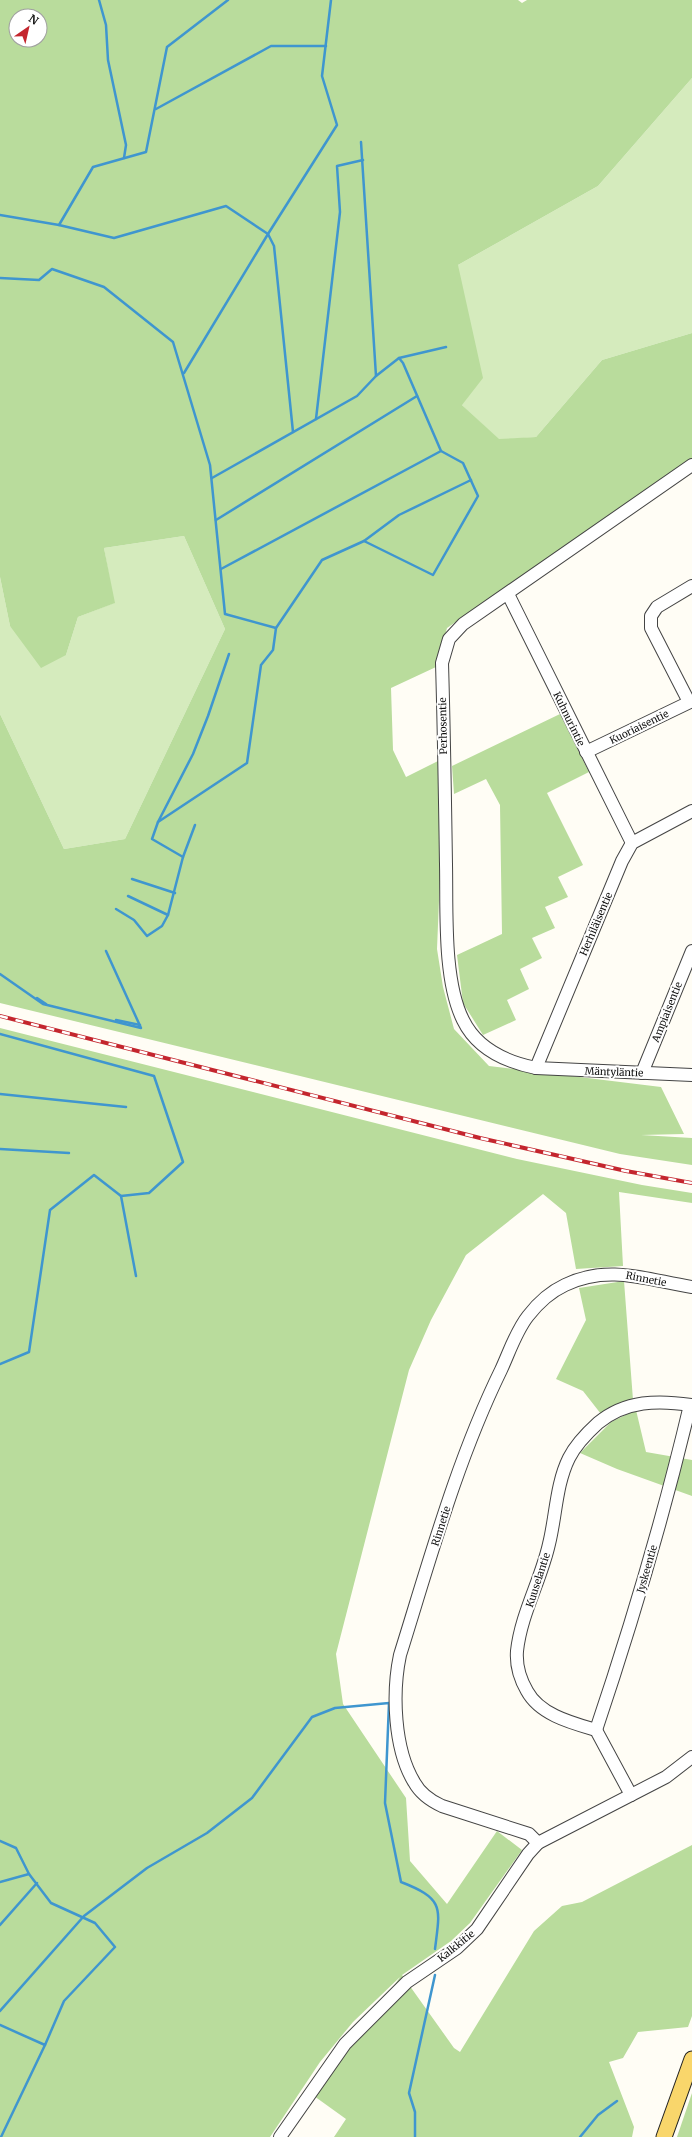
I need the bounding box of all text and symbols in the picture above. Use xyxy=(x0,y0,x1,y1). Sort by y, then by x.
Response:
north arrow xyxy=(8,8,48,48)
text: N xyxy=(26,11,41,28)
street label: Kuhnurintie xyxy=(550,690,588,748)
street label: Perhosentie xyxy=(436,697,450,755)
street label: Kuoriaisentie xyxy=(607,707,671,747)
street label: Herhiläisentie xyxy=(577,890,615,958)
street label: Ampiaisentie xyxy=(649,980,685,1045)
street label: Mäntyläntie xyxy=(584,1064,644,1080)
street label: Rinnetie xyxy=(625,1269,667,1289)
street label: Rinnetie xyxy=(428,1504,454,1548)
street label: Jyskeentie xyxy=(634,1543,660,1596)
street label: Kuuselantie xyxy=(523,1551,553,1609)
street label: Kalkkitie xyxy=(435,1927,477,1965)

